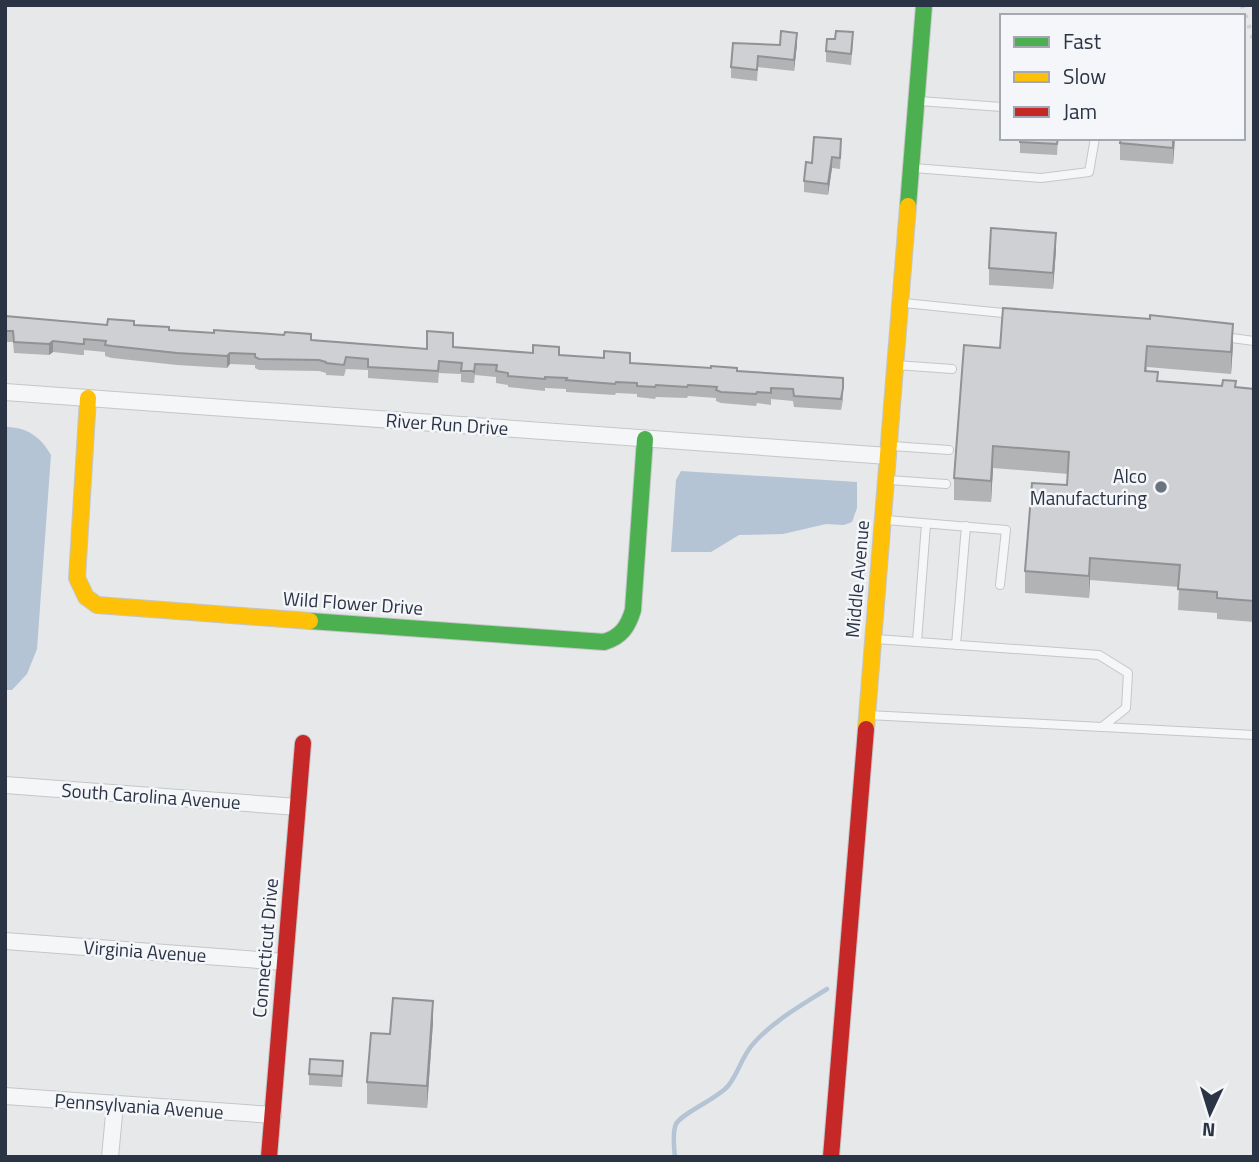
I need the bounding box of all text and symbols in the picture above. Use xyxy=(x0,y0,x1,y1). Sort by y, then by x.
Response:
legend xyxy=(1000,14,1245,140)
text: Fast xyxy=(1063,25,1102,57)
text: Slow xyxy=(1063,60,1106,92)
text: Jam xyxy=(1063,95,1097,127)
street label: River Run Drive xyxy=(385,405,509,442)
place label: Alco Manufacturing xyxy=(1030,461,1147,512)
marker: Alco Manufacturing xyxy=(1153,479,1169,495)
street label: Middle Avenue xyxy=(837,519,876,639)
street label: Wild Flower Drive xyxy=(282,583,424,622)
street label: South Carolina Avenue xyxy=(60,775,242,816)
street label: Connecticut Drive xyxy=(244,877,285,1019)
street label: Virginia Avenue xyxy=(83,932,207,969)
north arrow xyxy=(1175,1078,1245,1148)
street label: Pennsylvania Avenue xyxy=(54,1085,225,1126)
text: N xyxy=(1201,1116,1216,1145)

